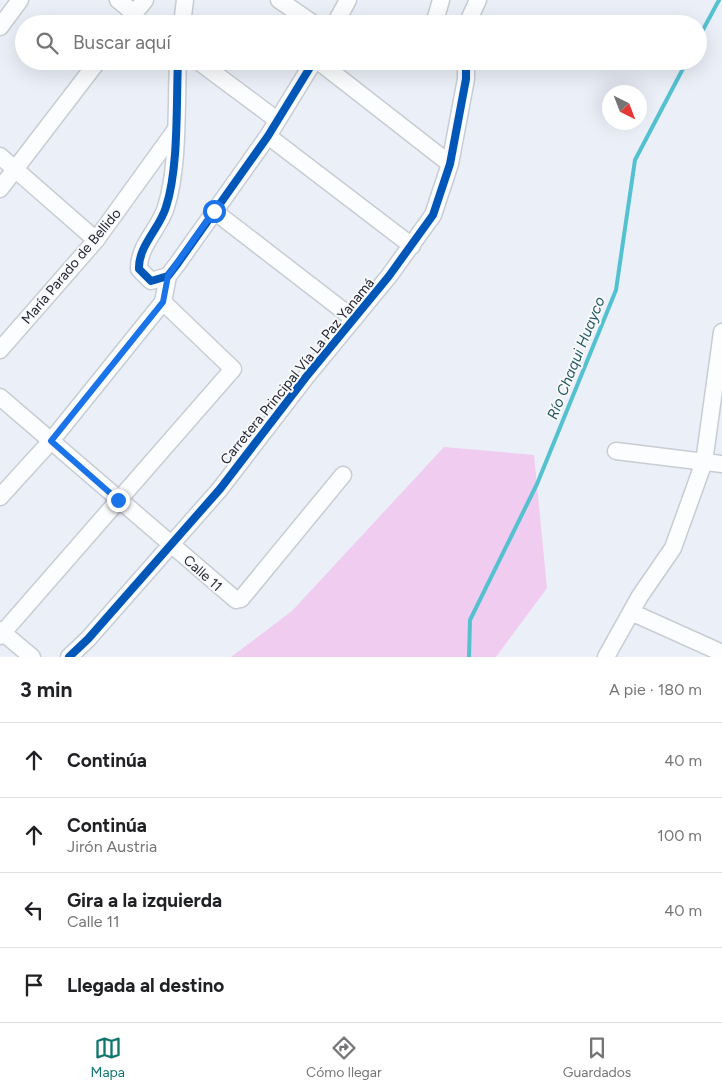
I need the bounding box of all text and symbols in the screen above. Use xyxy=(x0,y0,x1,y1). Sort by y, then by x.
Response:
search box xyxy=(15,15,707,70)
icon: search xyxy=(33,29,61,57)
text: Buscar aquí xyxy=(73,31,171,54)
north arrow xyxy=(602,85,647,130)
route start xyxy=(203,200,226,223)
street label: María Parado de Bellido xyxy=(18,205,125,328)
street label: Carretera Principal Vía La Paz Yanamá xyxy=(217,275,378,468)
water label: Río Chaqui Huayco xyxy=(543,294,609,422)
route end xyxy=(107,489,130,512)
street label: Calle 11 xyxy=(180,552,225,595)
text: 3 min xyxy=(20,677,72,702)
text: A pie · 180 m xyxy=(609,680,702,699)
icon: ahead xyxy=(20,746,48,774)
text: Continúa xyxy=(67,749,147,772)
text: 40 m xyxy=(664,751,702,770)
text: Continúa xyxy=(67,814,147,837)
icon: ahead xyxy=(20,821,48,849)
text: 100 m xyxy=(657,826,702,845)
text: Jirón Austria xyxy=(67,837,157,856)
text: Gira a la izquierda xyxy=(67,889,222,912)
icon: left xyxy=(20,896,48,924)
text: 40 m xyxy=(664,901,702,920)
text: Calle 11 xyxy=(67,912,120,931)
icon: arrive xyxy=(20,971,48,999)
text: Llegada al destino xyxy=(67,974,224,997)
tab: Mapa xyxy=(91,1034,125,1081)
tab: Cómo llegar xyxy=(306,1034,382,1081)
tab: Guardados xyxy=(563,1034,631,1081)

